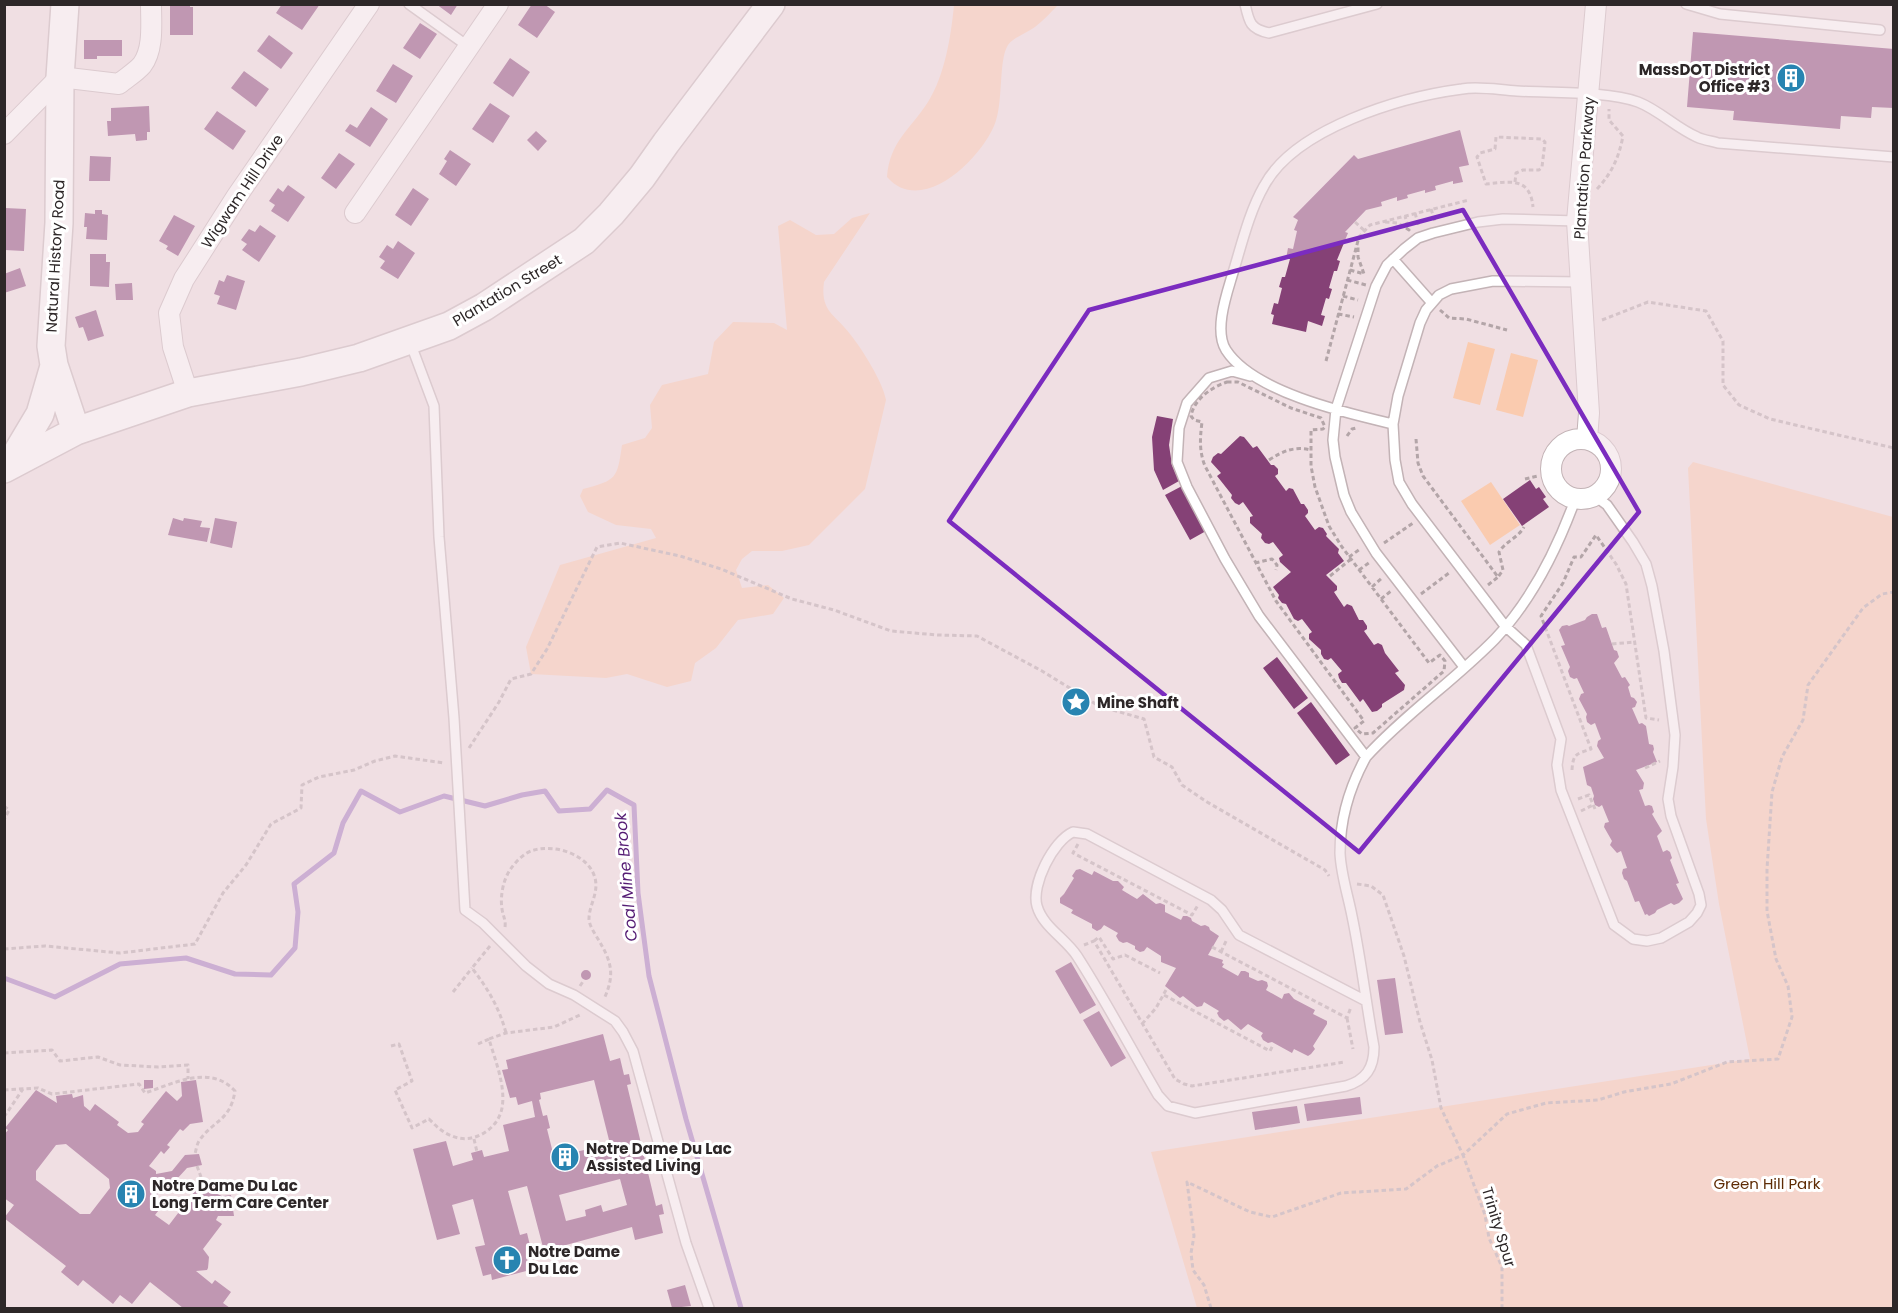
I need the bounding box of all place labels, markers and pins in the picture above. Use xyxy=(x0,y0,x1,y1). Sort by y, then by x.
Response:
place label: MassDOT District Office #3 xyxy=(1639,59,1770,97)
building icon: MassDOT District Office #3 xyxy=(1775,62,1807,94)
place icon: Mine Shaft xyxy=(1060,686,1092,718)
place label: Mine Shaft xyxy=(1097,692,1179,713)
place label: Notre Dame Du Lac Assisted Living xyxy=(586,1138,732,1176)
building icon: Notre Dame Du Lac Assisted Living xyxy=(549,1141,581,1173)
place label: Notre Dame Du Lac Long Term Care Center xyxy=(152,1175,329,1213)
building icon: Notre Dame Du Lac Long Term Care Center xyxy=(115,1178,147,1210)
place label: Notre Dame Du Lac xyxy=(528,1241,620,1279)
church icon: Notre Dame Du Lac xyxy=(491,1244,523,1276)

